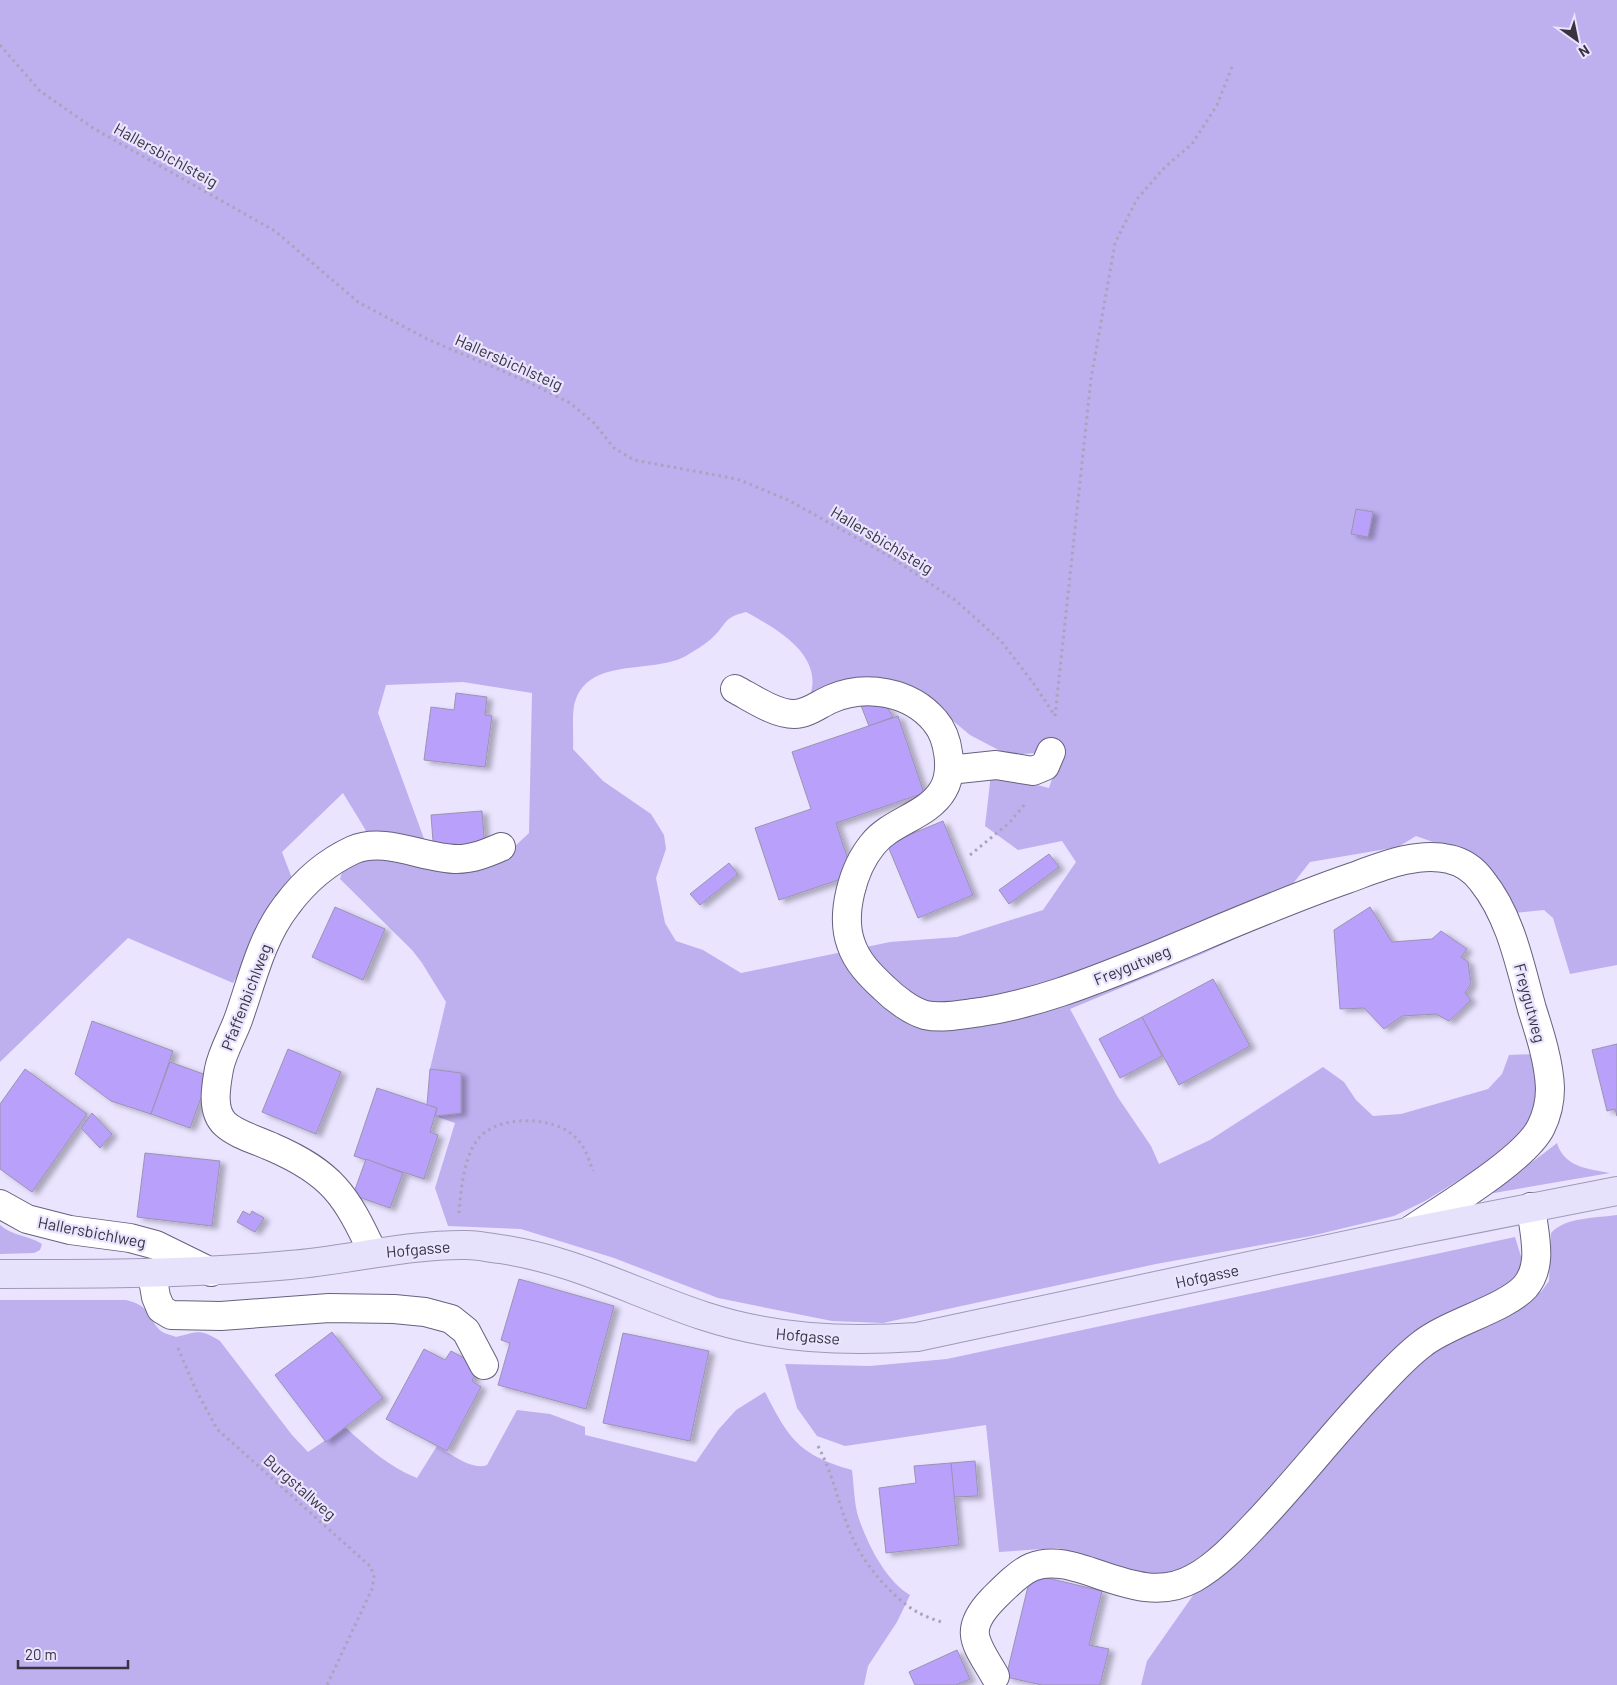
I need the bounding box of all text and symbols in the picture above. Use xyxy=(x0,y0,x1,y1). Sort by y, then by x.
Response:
north arrow xyxy=(1552,15,1602,65)
text: N xyxy=(1576,42,1593,61)
street label: Hallersbichlsteig xyxy=(111,118,222,191)
street label: Hallersbichlsteig xyxy=(452,329,566,394)
street label: Hallersbichlsteig xyxy=(828,502,937,578)
street label: Pfaffenbichlweg xyxy=(216,941,275,1053)
street label: Freygutweg xyxy=(1091,941,1173,989)
street label: Freygutweg xyxy=(1511,961,1550,1045)
street label: Hallersbichlweg xyxy=(36,1212,148,1251)
street label: Hofgasse xyxy=(385,1236,451,1261)
street label: Hofgasse xyxy=(1173,1260,1240,1292)
street label: Hofgasse xyxy=(775,1323,841,1348)
street label: Burgstallweg xyxy=(260,1450,340,1523)
scale bar xyxy=(18,1638,128,1670)
text: 20 m xyxy=(25,1645,57,1663)

